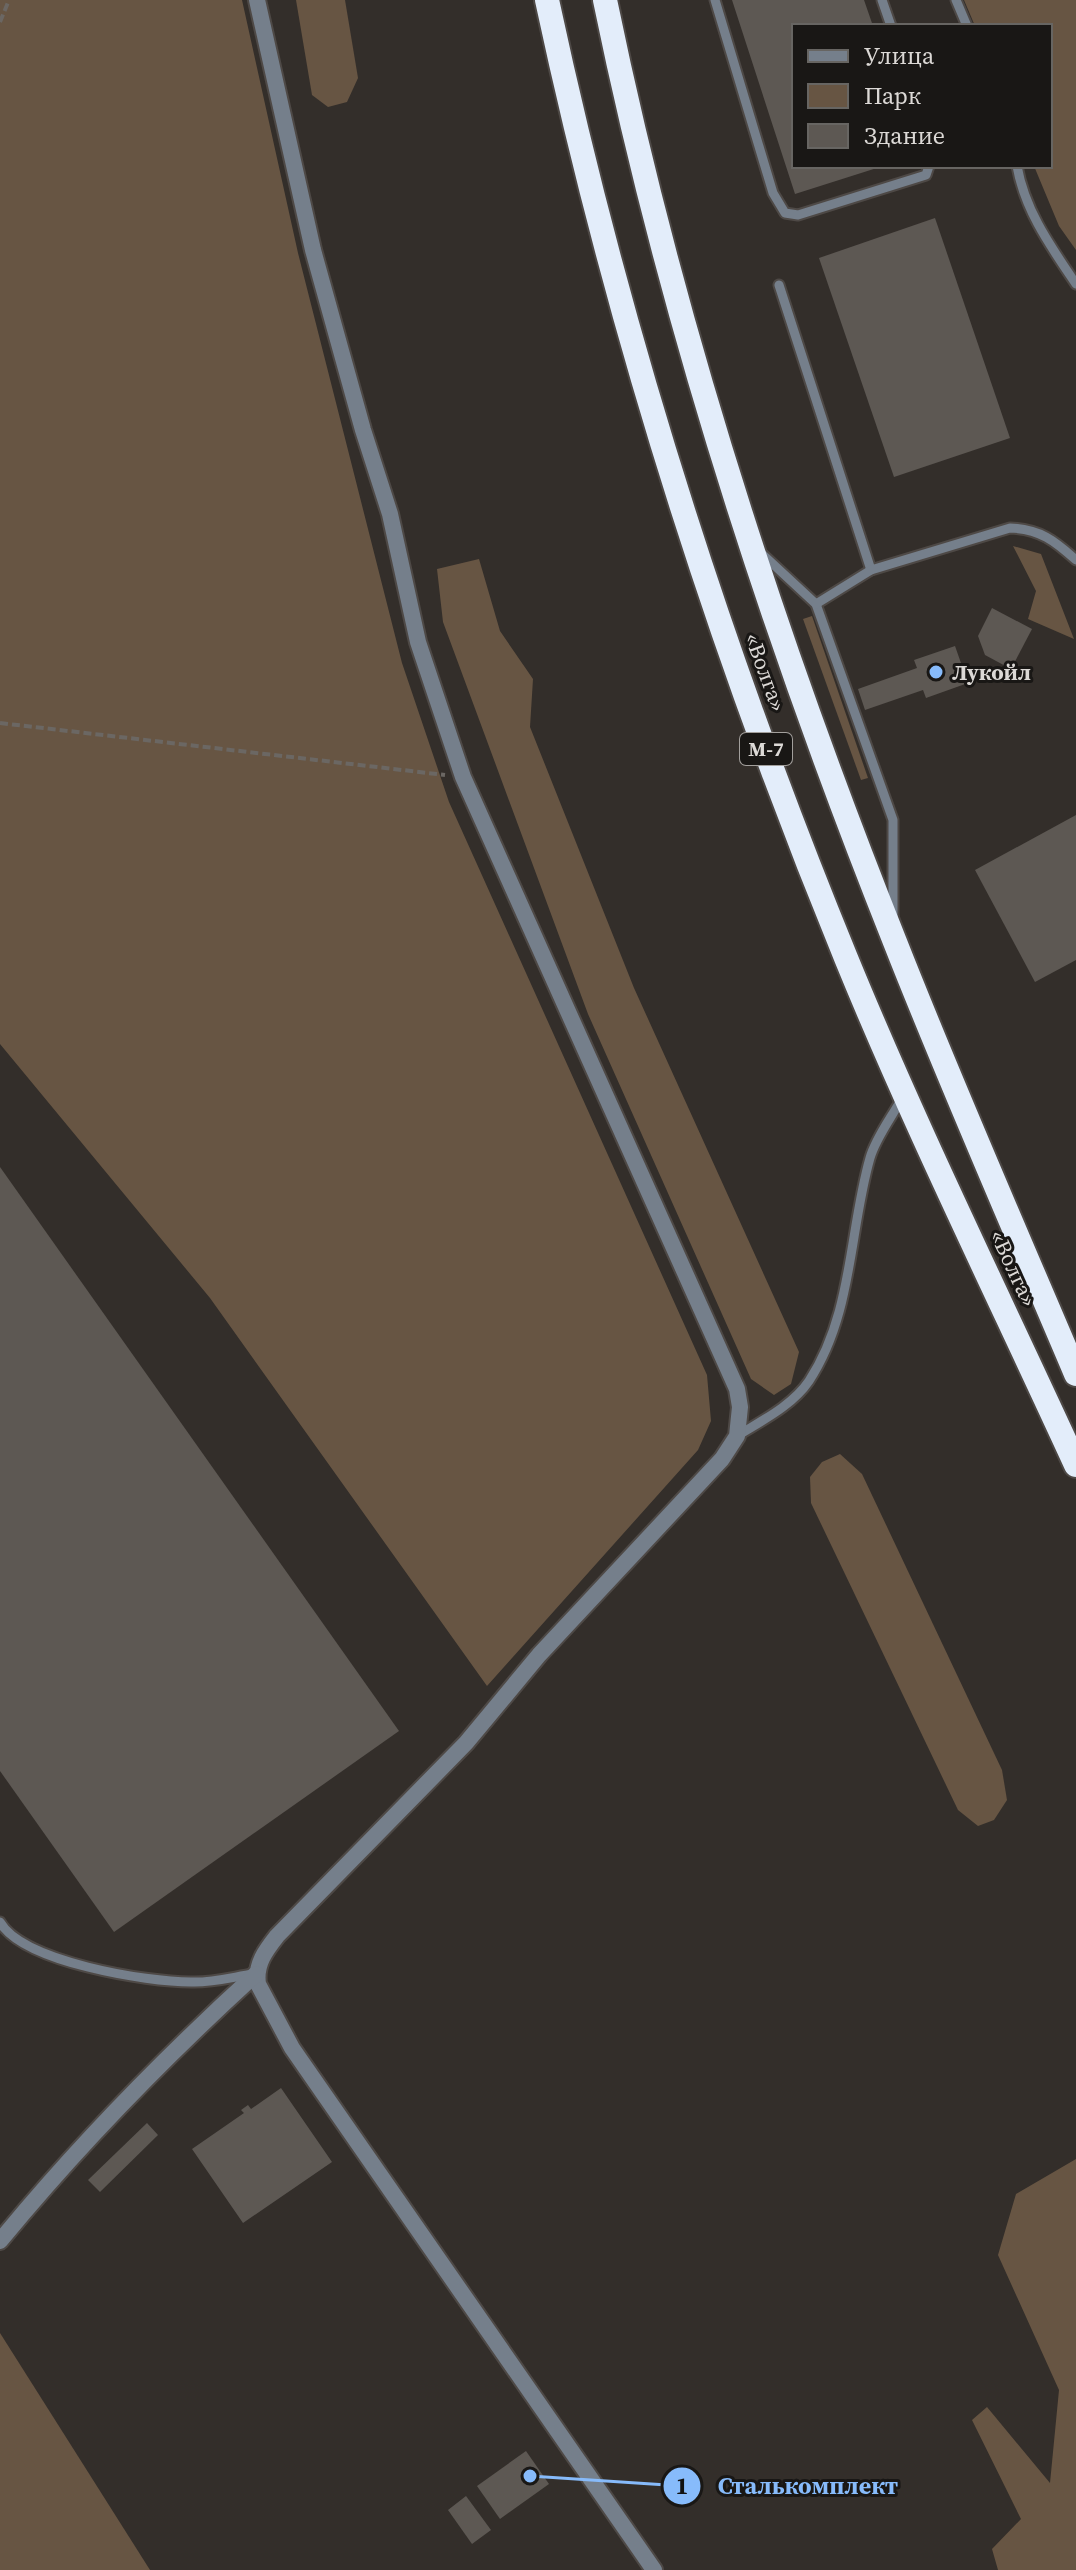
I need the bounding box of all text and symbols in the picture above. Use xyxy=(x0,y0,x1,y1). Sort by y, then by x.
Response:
legend xyxy=(792,24,1052,168)
text: Улица xyxy=(864,39,935,72)
text: Парк xyxy=(864,79,921,112)
text: Здание xyxy=(864,119,945,152)
street label: «Волга» xyxy=(738,629,794,715)
place label: Лукойл xyxy=(952,657,1031,687)
marker: Лукойл xyxy=(927,663,945,681)
road number: М-7 xyxy=(740,733,792,765)
street label: «Волга» xyxy=(983,1225,1045,1311)
callout: Сталькомплект xyxy=(662,2462,915,2510)
text: 1 xyxy=(675,2469,689,2502)
text: Сталькомплект xyxy=(718,2469,898,2502)

